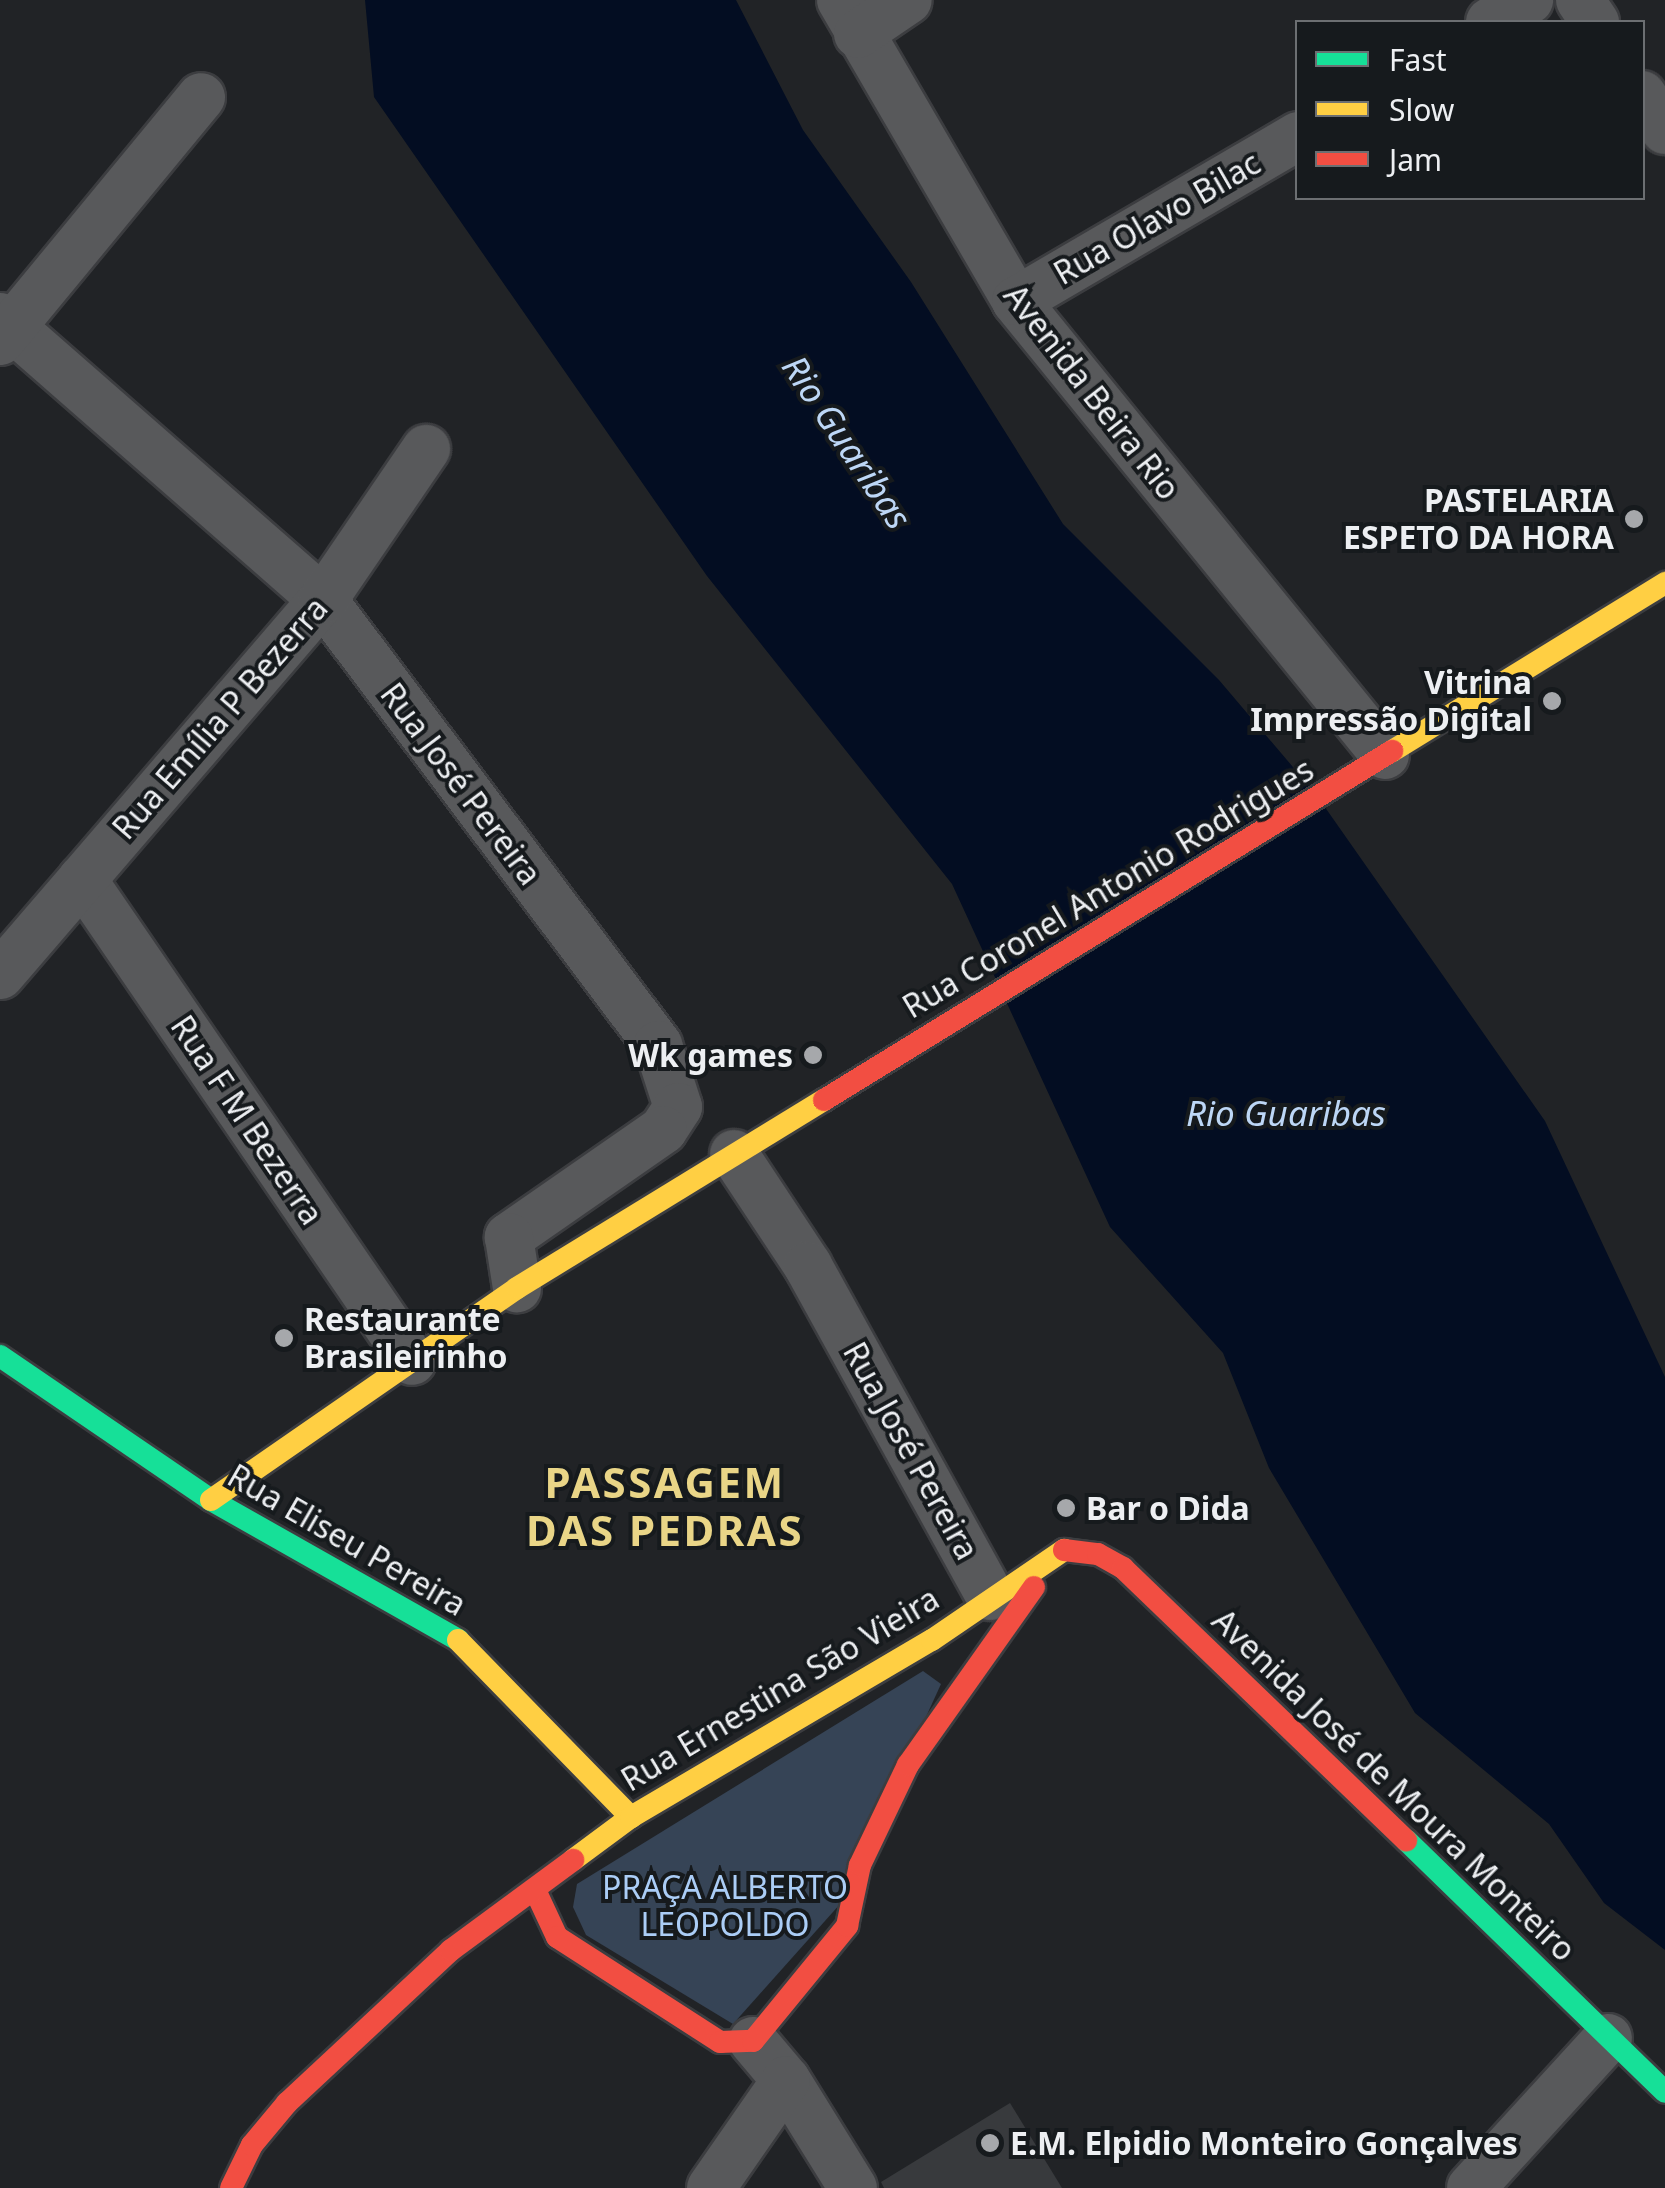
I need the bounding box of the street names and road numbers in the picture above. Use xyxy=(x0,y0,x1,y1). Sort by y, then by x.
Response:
street label: Rua Olavo Bilac xyxy=(1047,143,1267,293)
street label: Avenida Beira Rio xyxy=(996,277,1188,507)
street label: Rua Emília P Bezerra xyxy=(105,589,335,847)
street label: Rua José Pereira xyxy=(373,676,549,892)
street label: Rua Coronel Antonio Rodrigues xyxy=(896,750,1320,1026)
street label: Rua F M Bezerra xyxy=(163,1008,331,1232)
street label: Rua José Pereira xyxy=(835,1336,987,1566)
street label: Rua Eliseu Pereira xyxy=(221,1456,473,1624)
street label: Rua Ernestina São Vieira xyxy=(614,1579,946,1799)
street label: Avenida José de Moura Monteiro xyxy=(1205,1601,1583,1969)

